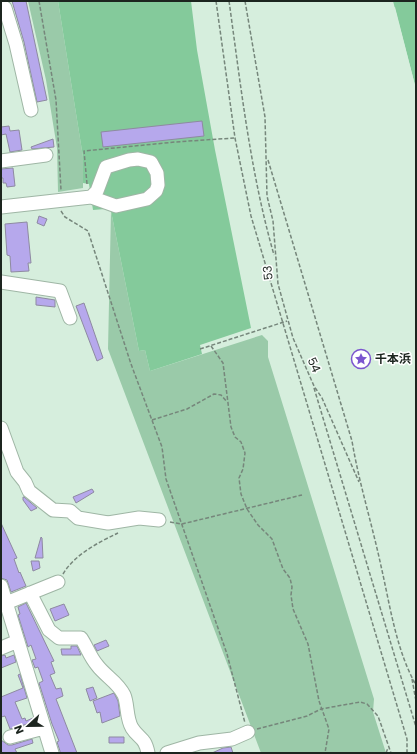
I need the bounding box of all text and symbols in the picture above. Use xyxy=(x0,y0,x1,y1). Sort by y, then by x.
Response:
street label: 53 xyxy=(258,265,277,281)
place icon: 千本浜 xyxy=(350,348,372,370)
place label: 千本浜 xyxy=(375,350,411,367)
street label: 54 xyxy=(304,354,325,376)
north arrow xyxy=(8,706,48,746)
text: N xyxy=(10,723,28,737)

